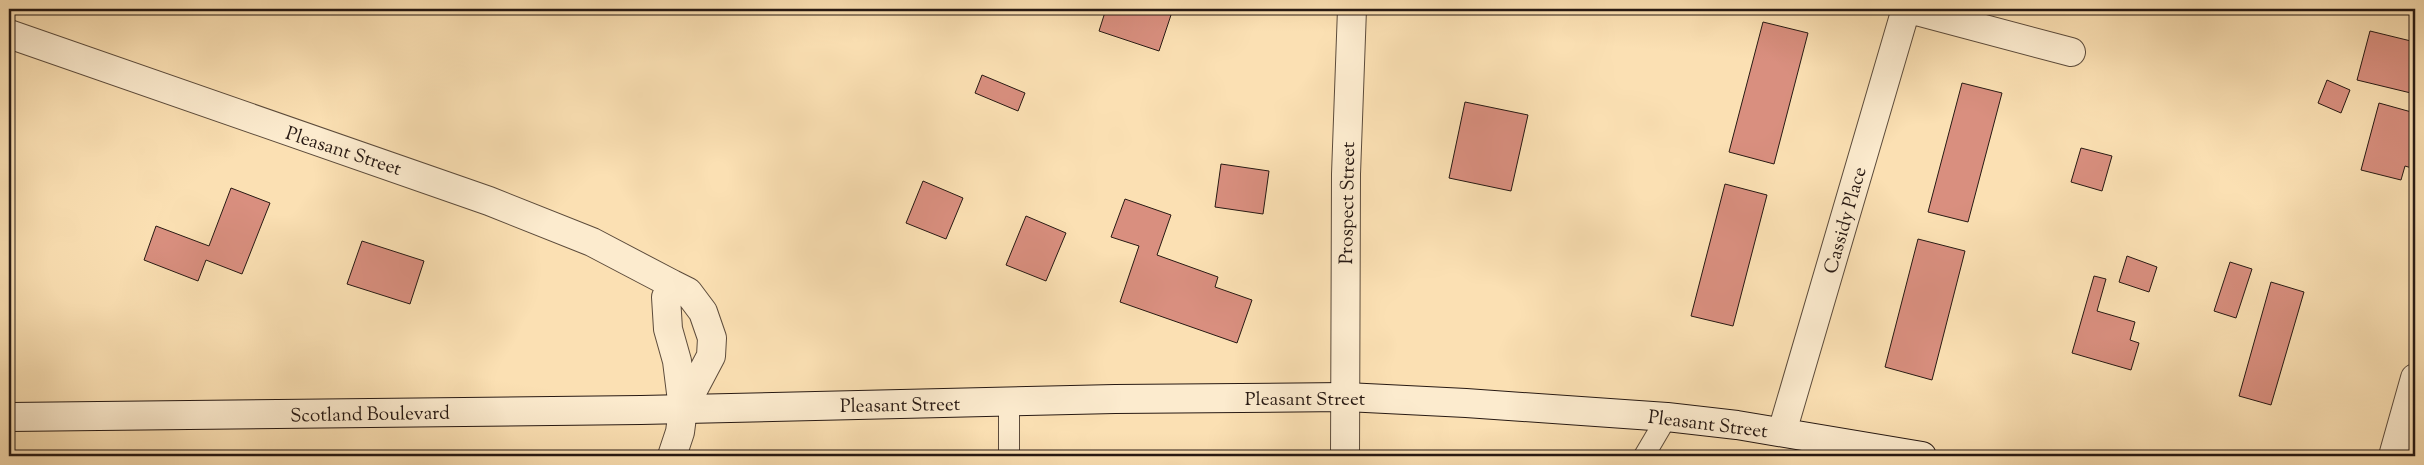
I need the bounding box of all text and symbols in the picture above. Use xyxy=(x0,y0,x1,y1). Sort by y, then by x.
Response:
street label: Pleasant Street xyxy=(282,121,405,184)
street label: Prospect Street xyxy=(1334,141,1363,265)
street label: Cassidy Place xyxy=(1818,164,1875,277)
street label: Pleasant Street xyxy=(1245,387,1366,414)
street label: Pleasant Street xyxy=(840,392,961,421)
street label: Scotland Boulevard xyxy=(290,401,450,430)
street label: Pleasant Street xyxy=(1646,405,1770,446)

